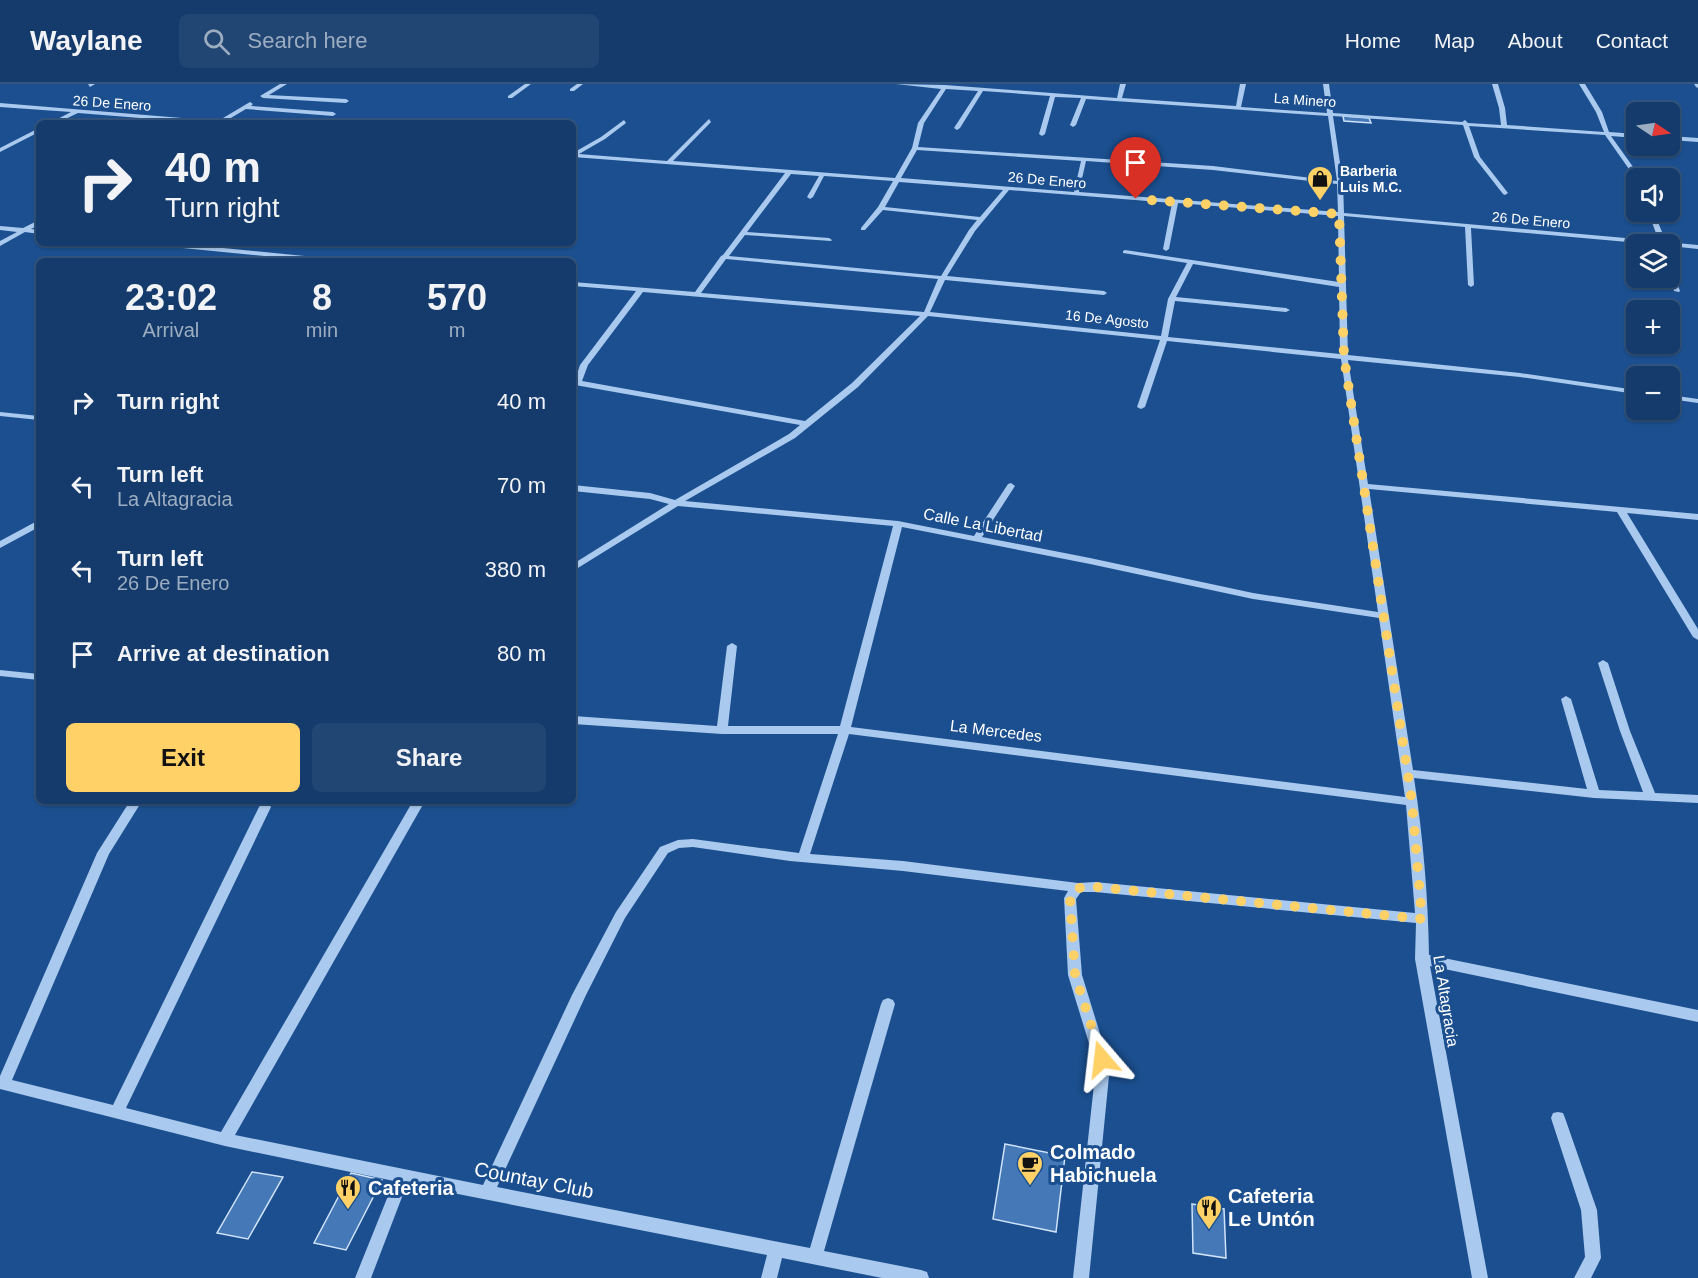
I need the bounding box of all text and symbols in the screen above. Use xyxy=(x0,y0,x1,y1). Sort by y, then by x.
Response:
search box xyxy=(179,14,599,68)
text: Waylane xyxy=(30,25,143,56)
icon: search xyxy=(200,25,233,58)
text: Search here xyxy=(248,28,367,53)
text: Home xyxy=(1345,29,1401,52)
text: Map xyxy=(1434,29,1475,52)
text: About xyxy=(1508,29,1563,52)
text: Contact xyxy=(1596,29,1668,52)
street label: La Minero xyxy=(1273,90,1337,110)
street label: 26 De Enero xyxy=(72,92,152,114)
north arrow xyxy=(1626,102,1680,156)
map controls xyxy=(1626,102,1680,420)
pin xyxy=(1110,137,1161,199)
icon: right xyxy=(66,144,144,222)
text: 40 m xyxy=(165,144,261,191)
icon: arrive xyxy=(1119,146,1152,179)
place label: Barberia Luis M.C. xyxy=(1340,163,1402,195)
shop icon: Barberia Luis M.C. xyxy=(1305,164,1335,202)
button: sound xyxy=(1626,168,1680,222)
street label: 26 De Enero xyxy=(1007,169,1087,191)
text: Turn right xyxy=(165,193,280,223)
street label: 26 De Enero xyxy=(1491,209,1571,231)
button: layers xyxy=(1626,234,1680,288)
text: 23:02 xyxy=(125,277,217,318)
text: 8 xyxy=(312,277,332,318)
text: 570 xyxy=(427,277,487,318)
button: + xyxy=(1626,300,1680,354)
street label: 16 De Agosto xyxy=(1064,307,1150,331)
text: Arrival xyxy=(143,319,199,341)
text: min xyxy=(306,319,338,341)
text: m xyxy=(449,319,465,341)
button: − xyxy=(1626,366,1680,420)
icon: right xyxy=(66,386,99,419)
text: Turn right xyxy=(117,389,219,414)
text: 40 m xyxy=(497,389,546,414)
text: Turn left xyxy=(117,462,203,487)
icon: left xyxy=(66,470,99,503)
text: 70 m xyxy=(497,473,546,498)
text: La Altagracia xyxy=(117,488,233,510)
street label: Calle La Libertad xyxy=(922,505,1044,545)
text: Turn left xyxy=(117,546,203,571)
icon: left xyxy=(66,554,99,587)
text: 380 m xyxy=(485,557,546,582)
text: 26 De Enero xyxy=(117,572,229,594)
icon: arrive xyxy=(66,638,99,671)
text: Arrive at destination xyxy=(117,641,330,666)
text: 80 m xyxy=(497,641,546,666)
street label: La Mercedes xyxy=(949,717,1043,745)
button: Exit xyxy=(66,723,300,792)
button: Share xyxy=(312,723,546,792)
street label: La Altagracia xyxy=(1430,954,1462,1048)
position arrow xyxy=(1070,1027,1134,1091)
place label: Colmado Habichuela xyxy=(1050,1141,1158,1186)
cafe icon: Colmado Habichuela xyxy=(1015,1149,1045,1187)
street label: Countay Club xyxy=(472,1158,596,1202)
restaurant icon: Cafeteria xyxy=(333,1173,363,1211)
place label: Cafeteria xyxy=(368,1177,454,1199)
place label: Cafeteria Le Untón xyxy=(1228,1185,1315,1230)
restaurant icon: Cafeteria Le Untón xyxy=(1194,1193,1224,1231)

